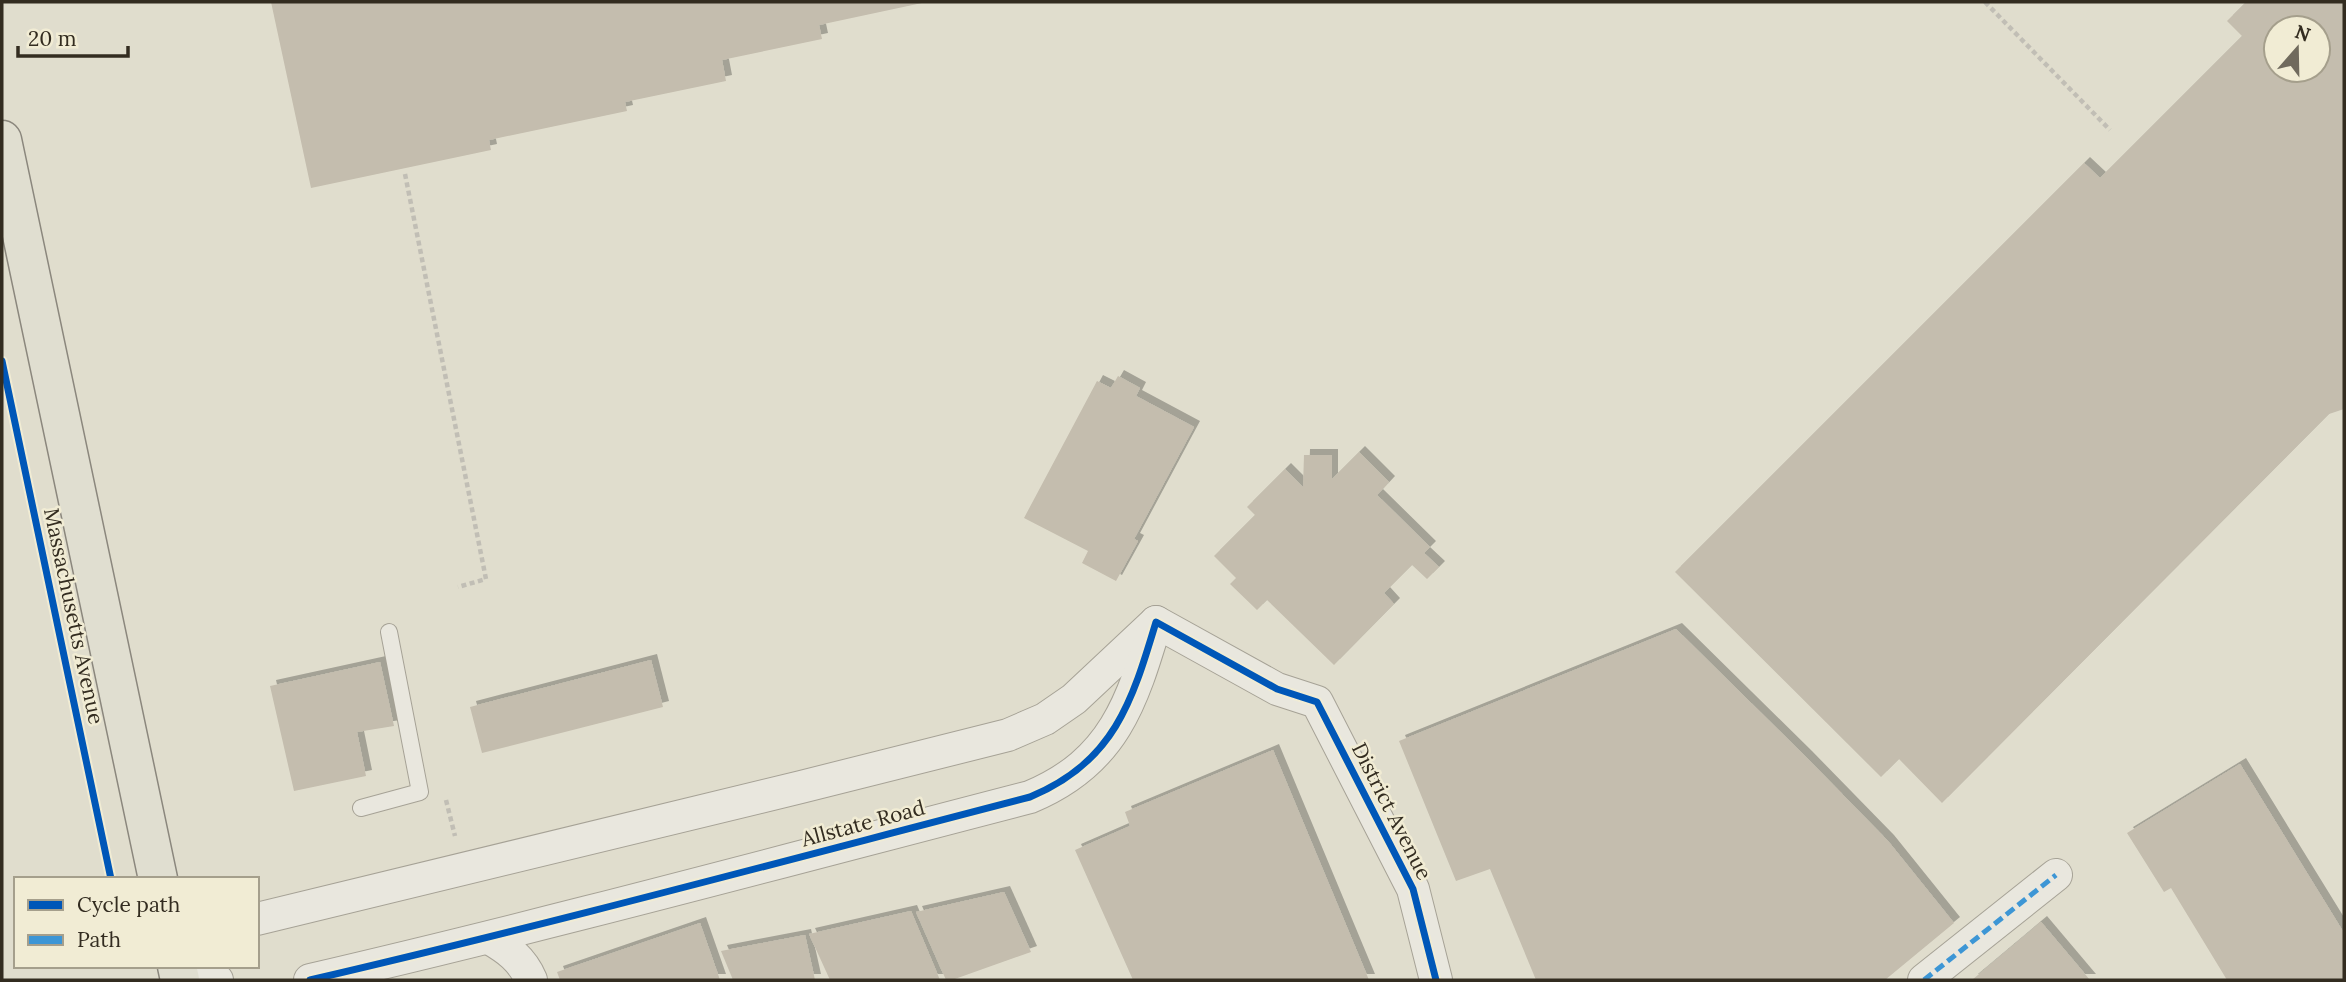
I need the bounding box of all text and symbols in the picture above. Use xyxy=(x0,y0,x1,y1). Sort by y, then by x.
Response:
scale bar xyxy=(18,14,128,58)
north arrow xyxy=(2262,14,2332,84)
text: N xyxy=(2292,19,2314,47)
text: 20 m xyxy=(28,25,77,52)
street label: Massachusetts Avenue xyxy=(38,505,110,727)
street label: District Avenue xyxy=(1346,738,1438,884)
street label: Allstate Road xyxy=(797,794,928,853)
legend xyxy=(14,877,259,968)
text: Cycle path xyxy=(77,891,180,918)
text: Path xyxy=(77,926,121,953)

